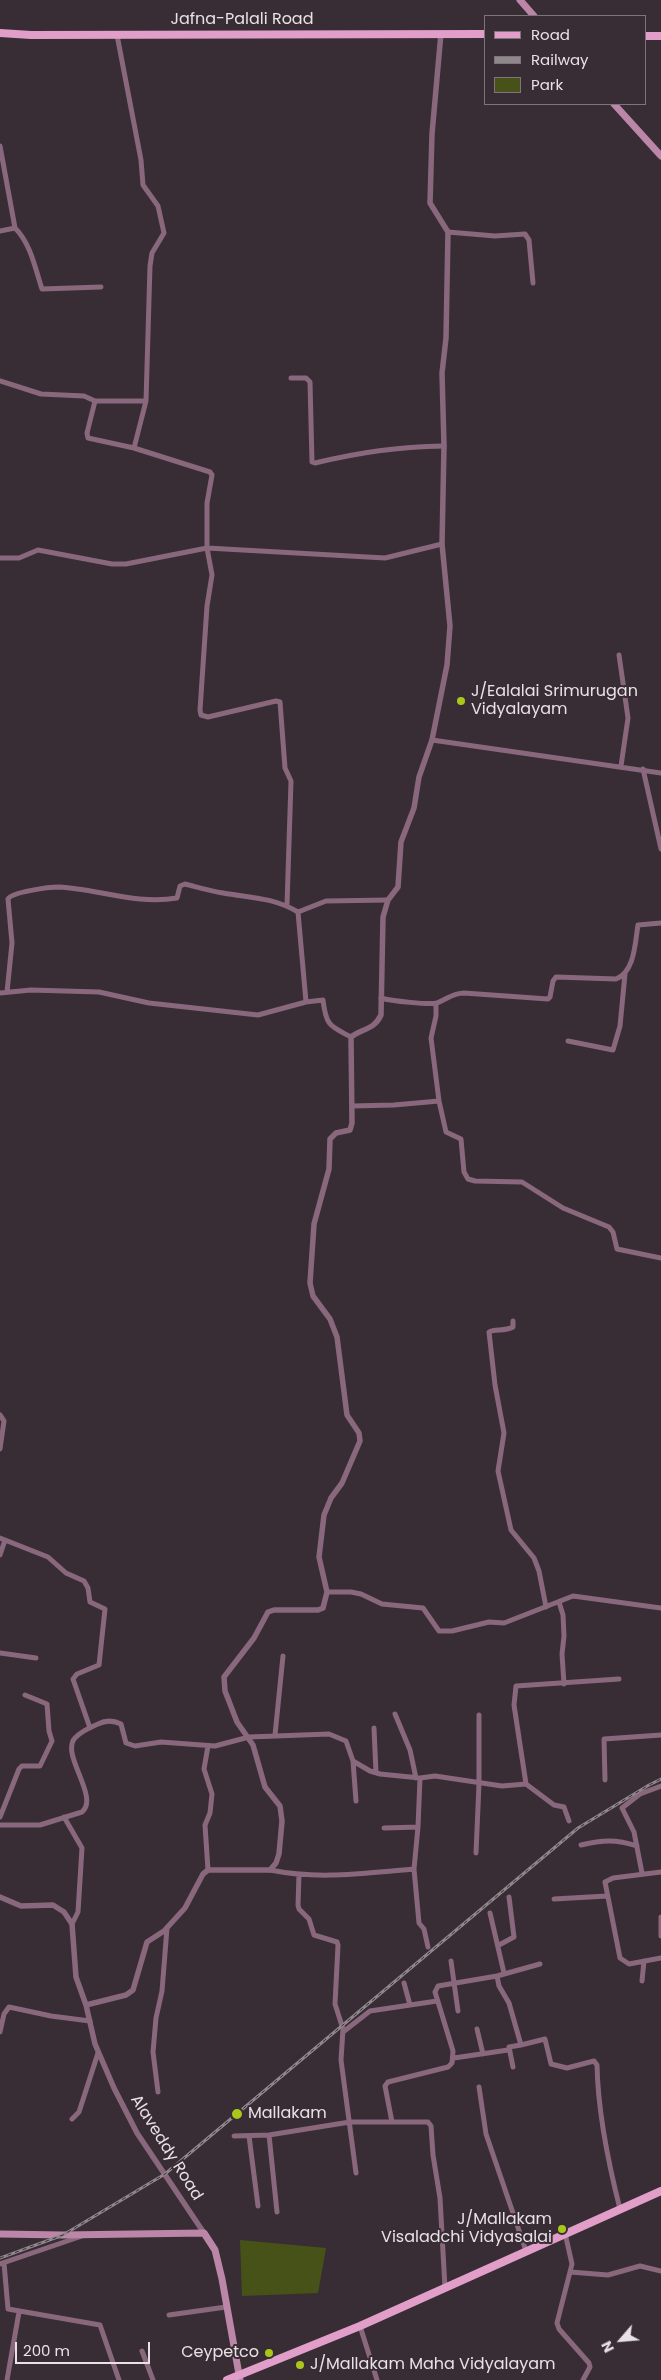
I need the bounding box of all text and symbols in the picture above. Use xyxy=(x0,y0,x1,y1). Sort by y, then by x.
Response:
street label: Jafna-Palali Road xyxy=(170,10,314,30)
legend xyxy=(483,15,646,105)
text: Road xyxy=(531,24,570,45)
text: Railway xyxy=(531,49,589,70)
text: Park xyxy=(531,74,563,95)
place label: J/Ealalai Srimurugan Vidyalayam xyxy=(471,682,638,720)
marker: J/Ealalai Srimurugan Vidyalayam xyxy=(455,695,467,707)
street label: Alaveddy Road xyxy=(126,2092,206,2204)
place label: Mallakam xyxy=(248,2104,327,2124)
marker: Mallakam xyxy=(230,2107,244,2121)
place label: J/Mallakam Visaladchi Vidyasalai xyxy=(381,2210,552,2248)
marker: J/Mallakam Visaladchi Vidyasalai xyxy=(556,2223,568,2235)
north arrow xyxy=(596,2315,646,2365)
scale bar xyxy=(18,2332,152,2364)
text: N xyxy=(596,2338,619,2356)
text: 200 m xyxy=(23,2340,70,2361)
place label: Ceypetco xyxy=(181,2343,259,2363)
marker: Ceypetco xyxy=(263,2347,275,2359)
place label: J/Mallakam Maha Vidyalayam xyxy=(310,2355,556,2375)
marker: J/Mallakam Maha Vidyalayam xyxy=(294,2359,306,2371)

